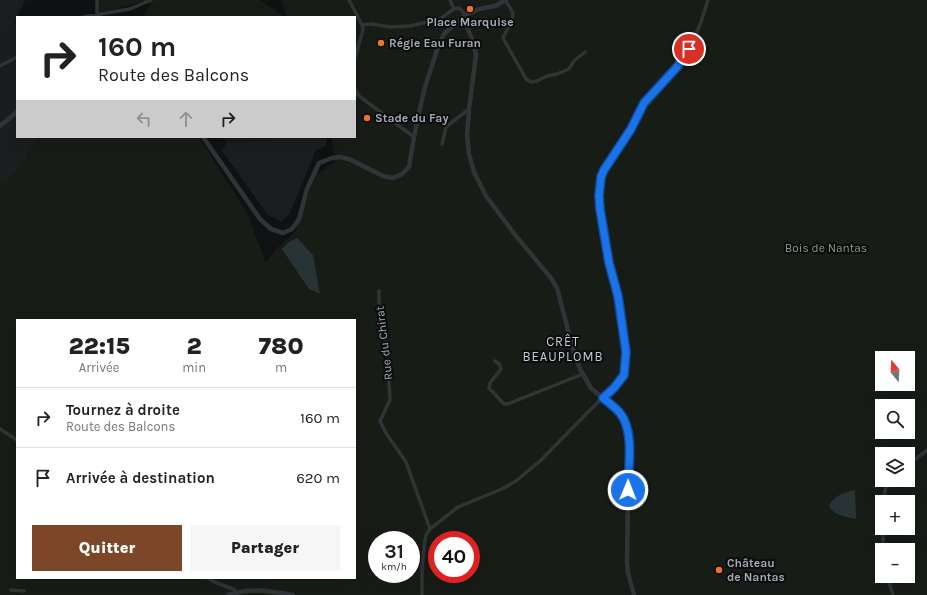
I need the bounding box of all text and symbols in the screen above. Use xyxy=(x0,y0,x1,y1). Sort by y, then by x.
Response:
marker: Place Marquise xyxy=(465,4,475,14)
place label: Place Marquise xyxy=(426,15,514,29)
text: 160 m xyxy=(98,30,176,63)
icon: right xyxy=(32,32,84,84)
pin xyxy=(672,32,706,66)
place label: Régie Eau Furan xyxy=(389,36,481,50)
marker: Régie Eau Furan xyxy=(376,38,386,48)
icon: arrive xyxy=(678,38,700,60)
text: Route des Balcons xyxy=(98,64,249,86)
icon: left xyxy=(133,108,155,130)
icon: ahead xyxy=(175,108,197,130)
icon: right xyxy=(217,108,239,130)
place label: Stade du Fay xyxy=(375,111,448,125)
marker: Stade du Fay xyxy=(362,113,372,123)
park label: Bois de Nantas xyxy=(785,241,867,255)
street label: Rue du Chirat xyxy=(372,305,395,381)
text: 22:15 xyxy=(68,332,130,360)
text: 2 xyxy=(187,332,202,360)
text: 780 xyxy=(258,332,304,360)
district label: CRÊT BEAUPLOMB xyxy=(522,333,604,364)
north arrow xyxy=(875,351,915,391)
map controls xyxy=(875,351,915,583)
text: Arrivée xyxy=(79,360,119,375)
text: min xyxy=(182,360,206,375)
text: m xyxy=(275,360,287,375)
button: search xyxy=(875,399,915,439)
text: Tournez à droite xyxy=(66,401,180,419)
icon: right xyxy=(32,407,54,429)
text: 160 m xyxy=(300,409,340,427)
text: Route des Balcons xyxy=(66,419,175,434)
button: layers xyxy=(875,447,915,487)
icon: arrive xyxy=(32,467,54,489)
text: Arrivée à destination xyxy=(66,469,215,487)
text: 620 m xyxy=(296,469,340,487)
position arrow xyxy=(607,469,649,511)
button: + xyxy=(875,495,915,535)
button: Quitter xyxy=(32,525,182,571)
button: Partager xyxy=(190,525,340,571)
speed limit sign: 40 xyxy=(428,531,480,583)
text: 31 xyxy=(384,540,404,563)
button: − xyxy=(875,543,915,583)
place label: Château de Nantas xyxy=(727,556,785,584)
text: km/h xyxy=(381,561,407,573)
marker: Château de Nantas xyxy=(714,565,724,575)

